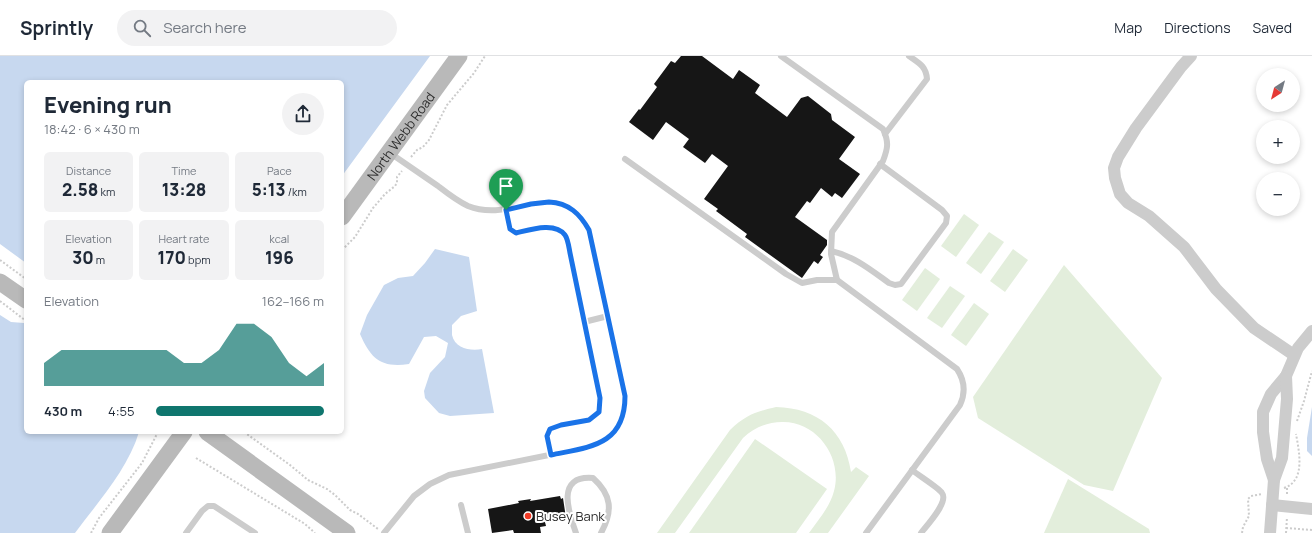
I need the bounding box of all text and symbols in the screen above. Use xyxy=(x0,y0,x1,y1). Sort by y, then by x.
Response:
search box xyxy=(117,10,397,46)
text: Sprintly xyxy=(20,15,93,41)
icon: search xyxy=(131,17,153,39)
text: Search here xyxy=(163,17,247,38)
text: Map xyxy=(1114,18,1142,37)
text: Directions xyxy=(1164,18,1231,37)
text: Saved xyxy=(1253,18,1292,37)
north arrow xyxy=(1256,68,1300,112)
map controls xyxy=(1256,68,1300,216)
street label: North Webb Road xyxy=(363,88,439,184)
text: Evening run xyxy=(44,90,172,120)
button: share xyxy=(282,93,324,135)
text: 18:42 · 6 × 430 m xyxy=(44,120,140,138)
button: + xyxy=(1256,120,1300,164)
text: Distance xyxy=(66,163,111,178)
text: Time xyxy=(172,163,196,178)
text: Pace xyxy=(267,163,292,178)
pin xyxy=(489,169,523,210)
button: − xyxy=(1256,172,1300,216)
icon: arrive xyxy=(495,175,517,197)
text: 2.58 xyxy=(62,178,98,201)
text: 13:28 xyxy=(162,178,206,201)
text: 5:13 xyxy=(252,178,286,201)
text: km xyxy=(98,184,115,199)
text: /km xyxy=(286,184,307,199)
text: Elevation xyxy=(65,231,112,246)
text: Heart rate xyxy=(158,231,210,246)
text: kcal xyxy=(269,231,289,246)
text: 30 xyxy=(72,246,94,269)
text: 170 xyxy=(157,246,186,269)
text: 196 xyxy=(265,246,294,269)
text: m xyxy=(94,252,105,267)
text: bpm xyxy=(186,252,210,267)
text: Elevation xyxy=(44,292,99,310)
text: 162–166 m xyxy=(262,292,324,310)
text: 430 m xyxy=(44,402,82,420)
text: 4:55 xyxy=(108,402,135,420)
place label: Busey Bank xyxy=(536,507,605,525)
marker: Busey Bank xyxy=(523,511,533,521)

